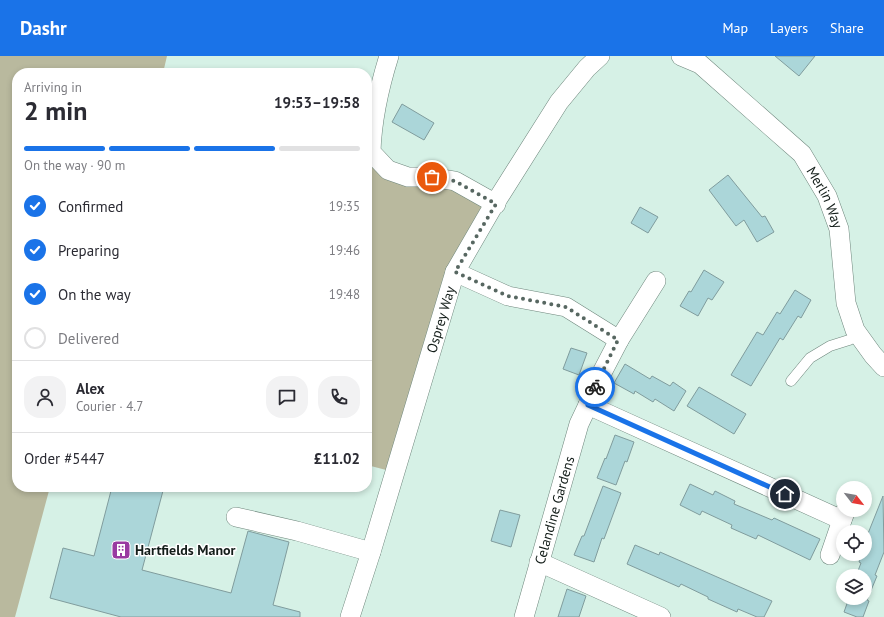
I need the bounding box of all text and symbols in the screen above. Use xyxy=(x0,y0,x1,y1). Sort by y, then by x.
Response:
text: Dashr xyxy=(20,16,67,40)
text: Map xyxy=(722,19,748,37)
text: Layers xyxy=(770,19,808,37)
text: Share xyxy=(830,19,864,37)
text: Arriving in xyxy=(24,79,82,96)
text: 19:53–19:58 xyxy=(274,93,360,112)
text: 2 min xyxy=(24,94,87,127)
text: On the way · 90 m xyxy=(24,157,125,174)
pin xyxy=(415,160,449,194)
street label: Merlin Way xyxy=(803,163,847,231)
icon: bag xyxy=(421,166,443,188)
icon: check xyxy=(24,195,46,217)
text: Confirmed xyxy=(58,197,123,216)
text: 19:35 xyxy=(329,198,360,215)
icon: check xyxy=(24,239,46,261)
text: Preparing xyxy=(58,241,120,260)
text: 19:46 xyxy=(329,242,360,259)
icon: check xyxy=(24,283,46,305)
street label: Osprey Way xyxy=(422,284,459,355)
text: On the way xyxy=(58,285,131,304)
text: 19:48 xyxy=(329,286,360,303)
text: Delivered xyxy=(58,329,119,348)
courier xyxy=(575,367,615,407)
button: person xyxy=(24,376,66,418)
button: chat xyxy=(266,376,308,418)
button: phone xyxy=(318,376,360,418)
icon: bike xyxy=(584,376,606,398)
text: Alex xyxy=(76,379,105,398)
text: Courier · 4.7 xyxy=(76,398,143,415)
text: Order #5447 xyxy=(24,449,105,468)
text: £11.02 xyxy=(314,449,360,468)
street label: Celandine Gardens xyxy=(530,454,578,566)
pin xyxy=(768,477,802,511)
north arrow xyxy=(836,481,872,517)
map controls xyxy=(836,481,872,605)
icon: home xyxy=(774,483,796,505)
button: locate xyxy=(836,525,872,561)
building icon: Hartfields Manor xyxy=(110,539,132,561)
place label: Hartfields Manor xyxy=(135,541,236,559)
button: layers xyxy=(836,569,872,605)

